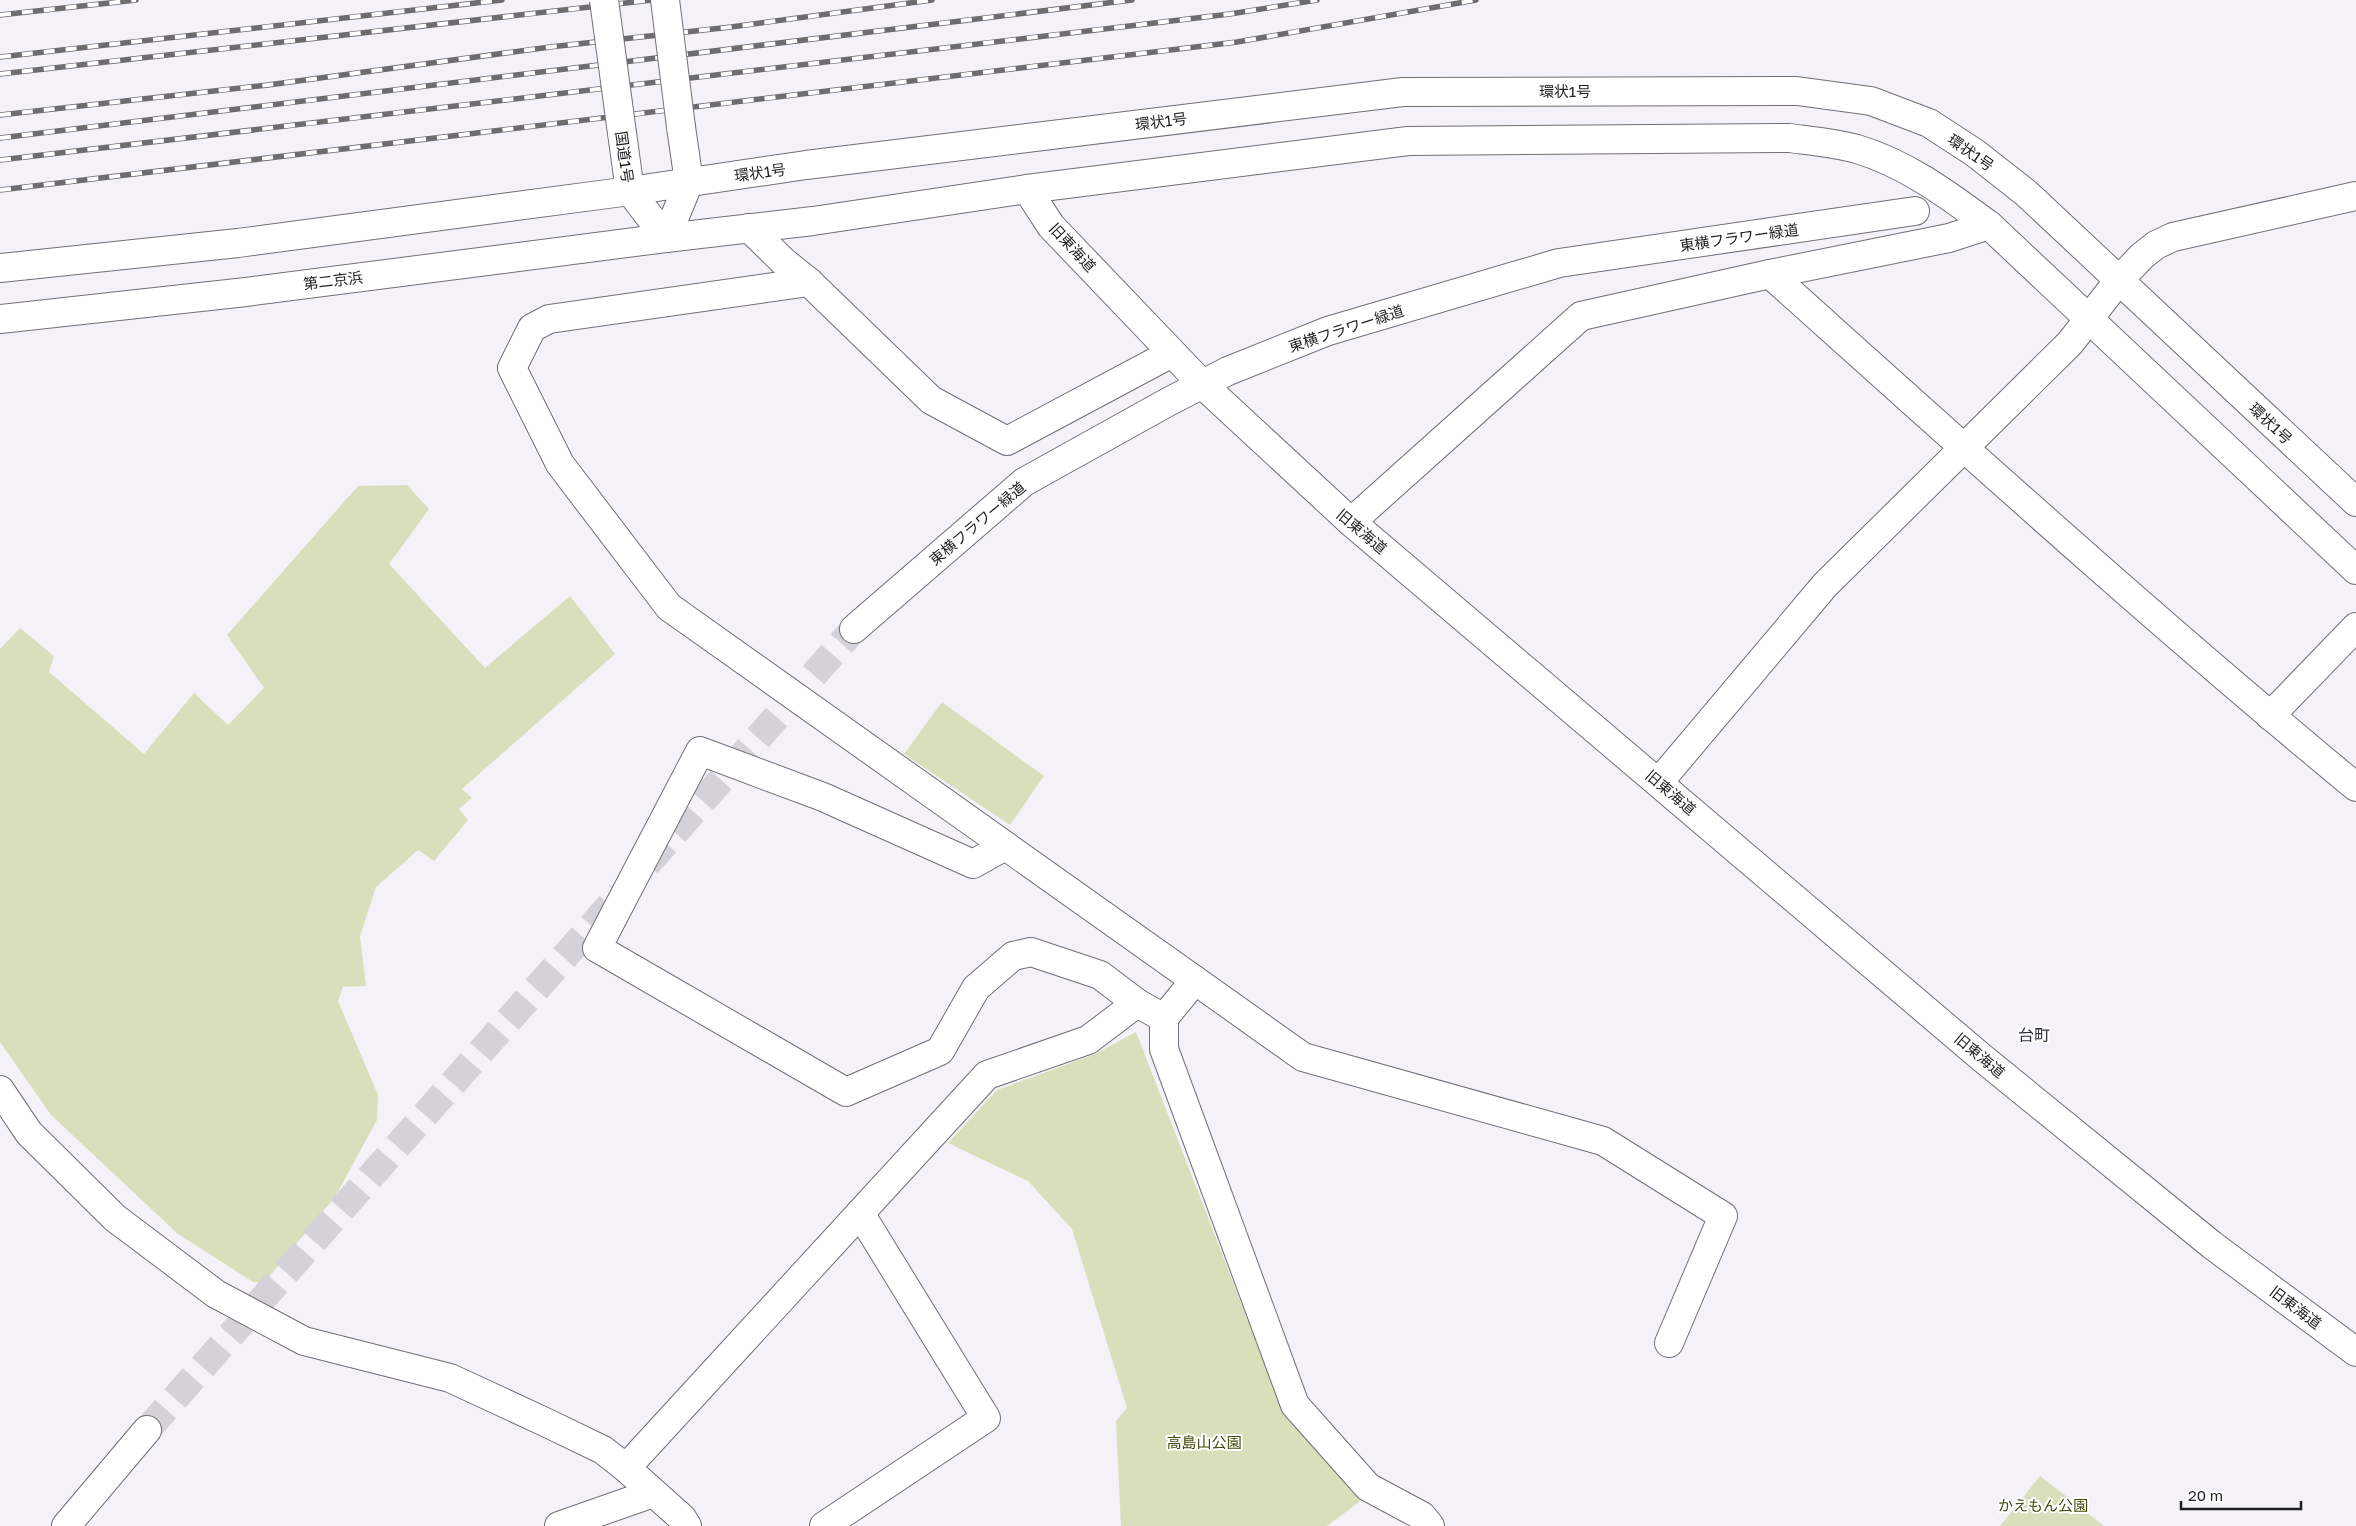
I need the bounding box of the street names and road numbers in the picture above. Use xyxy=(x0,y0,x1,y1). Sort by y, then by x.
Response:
street label: 環状1号 xyxy=(1539,82,1591,100)
street label: 環状1号 xyxy=(1134,109,1188,133)
street label: 国道1号 xyxy=(612,130,638,184)
street label: 環状1号 xyxy=(1944,130,1998,174)
street label: 環状1号 xyxy=(733,159,787,185)
street label: 旧東海道 xyxy=(1046,219,1100,275)
street label: 東横フラワー緑道 xyxy=(1678,220,1800,254)
street label: 第二京浜 xyxy=(302,267,364,293)
street label: 東横フラワー緑道 xyxy=(1286,301,1406,355)
street label: 環状1号 xyxy=(2246,399,2296,447)
street label: 東横フラワー緑道 xyxy=(925,478,1029,568)
street label: 旧東海道 xyxy=(1333,505,1391,557)
street label: 旧東海道 xyxy=(1642,766,1700,818)
street label: 旧東海道 xyxy=(1951,1029,2009,1081)
street label: 旧東海道 xyxy=(2267,1282,2325,1332)

